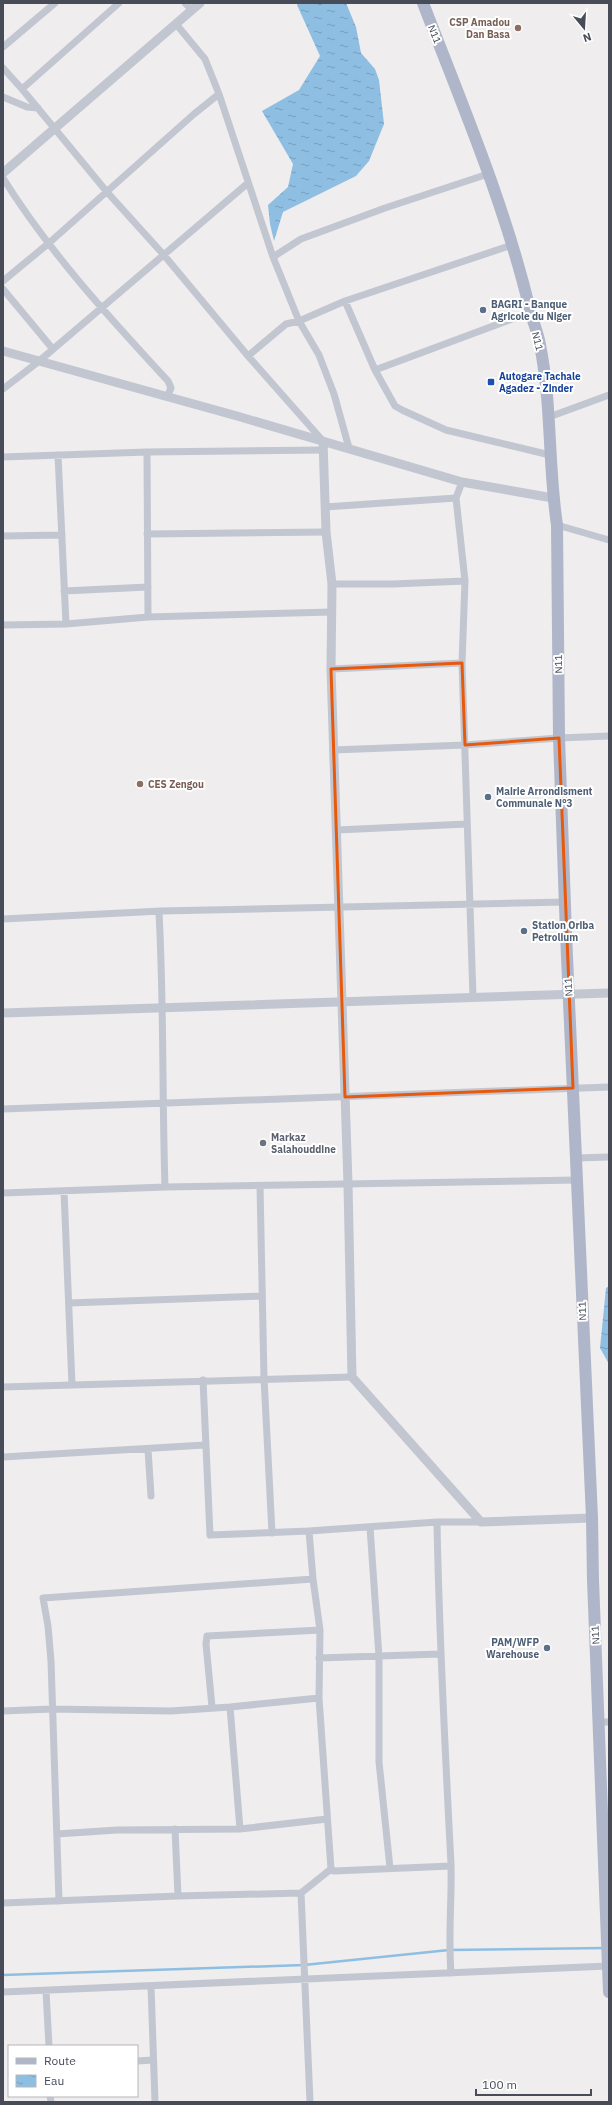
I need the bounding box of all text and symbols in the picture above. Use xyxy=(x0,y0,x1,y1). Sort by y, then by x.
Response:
north arrow xyxy=(564,8,604,48)
place label: CSP Amadou Dan Basa xyxy=(449,16,510,41)
street label: N11 xyxy=(425,23,444,45)
marker: CSP Amadou Dan Basa xyxy=(513,23,523,33)
text: N xyxy=(581,30,593,45)
place label: BAGRI - Banque Agricole du Niger xyxy=(491,298,572,323)
marker: BAGRI - Banque Agricole du Niger xyxy=(478,305,488,315)
street label: N11 xyxy=(529,330,546,352)
place label: Autogare Tachale Agadez - Zinder xyxy=(499,370,581,395)
marker: Autogare Tachale Agadez - Zinder xyxy=(486,377,496,387)
street label: N11 xyxy=(552,654,565,674)
place label: CES Zengou xyxy=(148,778,204,791)
marker: CES Zengou xyxy=(135,779,145,789)
place label: Mairie Arrondisment Communale N°3 xyxy=(496,785,593,810)
marker: Mairie Arrondisment Communale N°3 xyxy=(483,792,493,802)
place label: Station Oriba Petrolium xyxy=(532,919,594,944)
marker: Station Oriba Petrolium xyxy=(519,926,529,936)
street label: N11 xyxy=(562,977,575,997)
place label: Markaz Salahouddine xyxy=(271,1131,336,1156)
marker: Markaz Salahouddine xyxy=(258,1138,268,1148)
street label: N11 xyxy=(576,1301,589,1321)
street label: N11 xyxy=(589,1625,602,1645)
place label: PAM/WFP Warehouse xyxy=(486,1636,539,1661)
marker: PAM/WFP Warehouse xyxy=(542,1643,552,1653)
legend xyxy=(8,2045,138,2097)
text: Route xyxy=(44,2053,76,2068)
scale bar xyxy=(476,2071,591,2097)
text: Eau xyxy=(44,2073,64,2088)
text: 100 m xyxy=(482,2077,517,2092)

